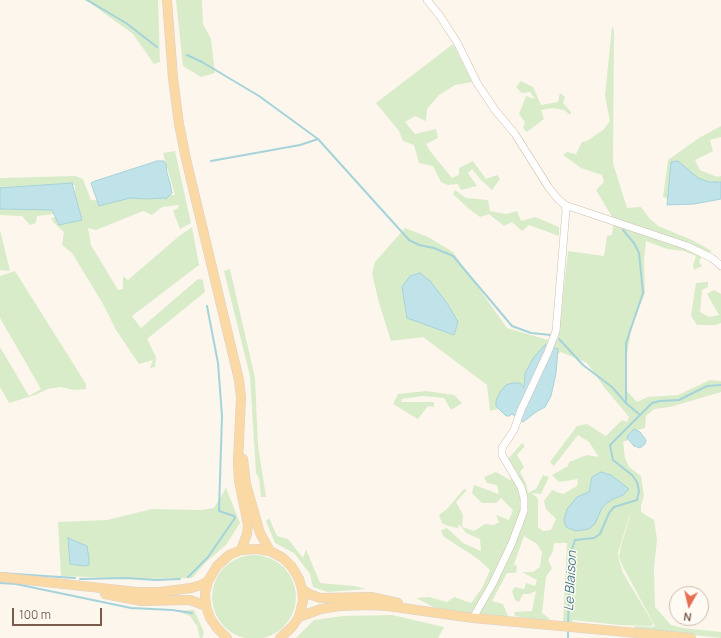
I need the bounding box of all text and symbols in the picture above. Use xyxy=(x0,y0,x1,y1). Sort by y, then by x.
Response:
water label: Le Blaison xyxy=(562,550,580,612)
north arrow xyxy=(669,586,709,626)
scale bar xyxy=(14,600,104,626)
text: 100 m xyxy=(19,606,51,623)
text: N xyxy=(682,609,692,625)

